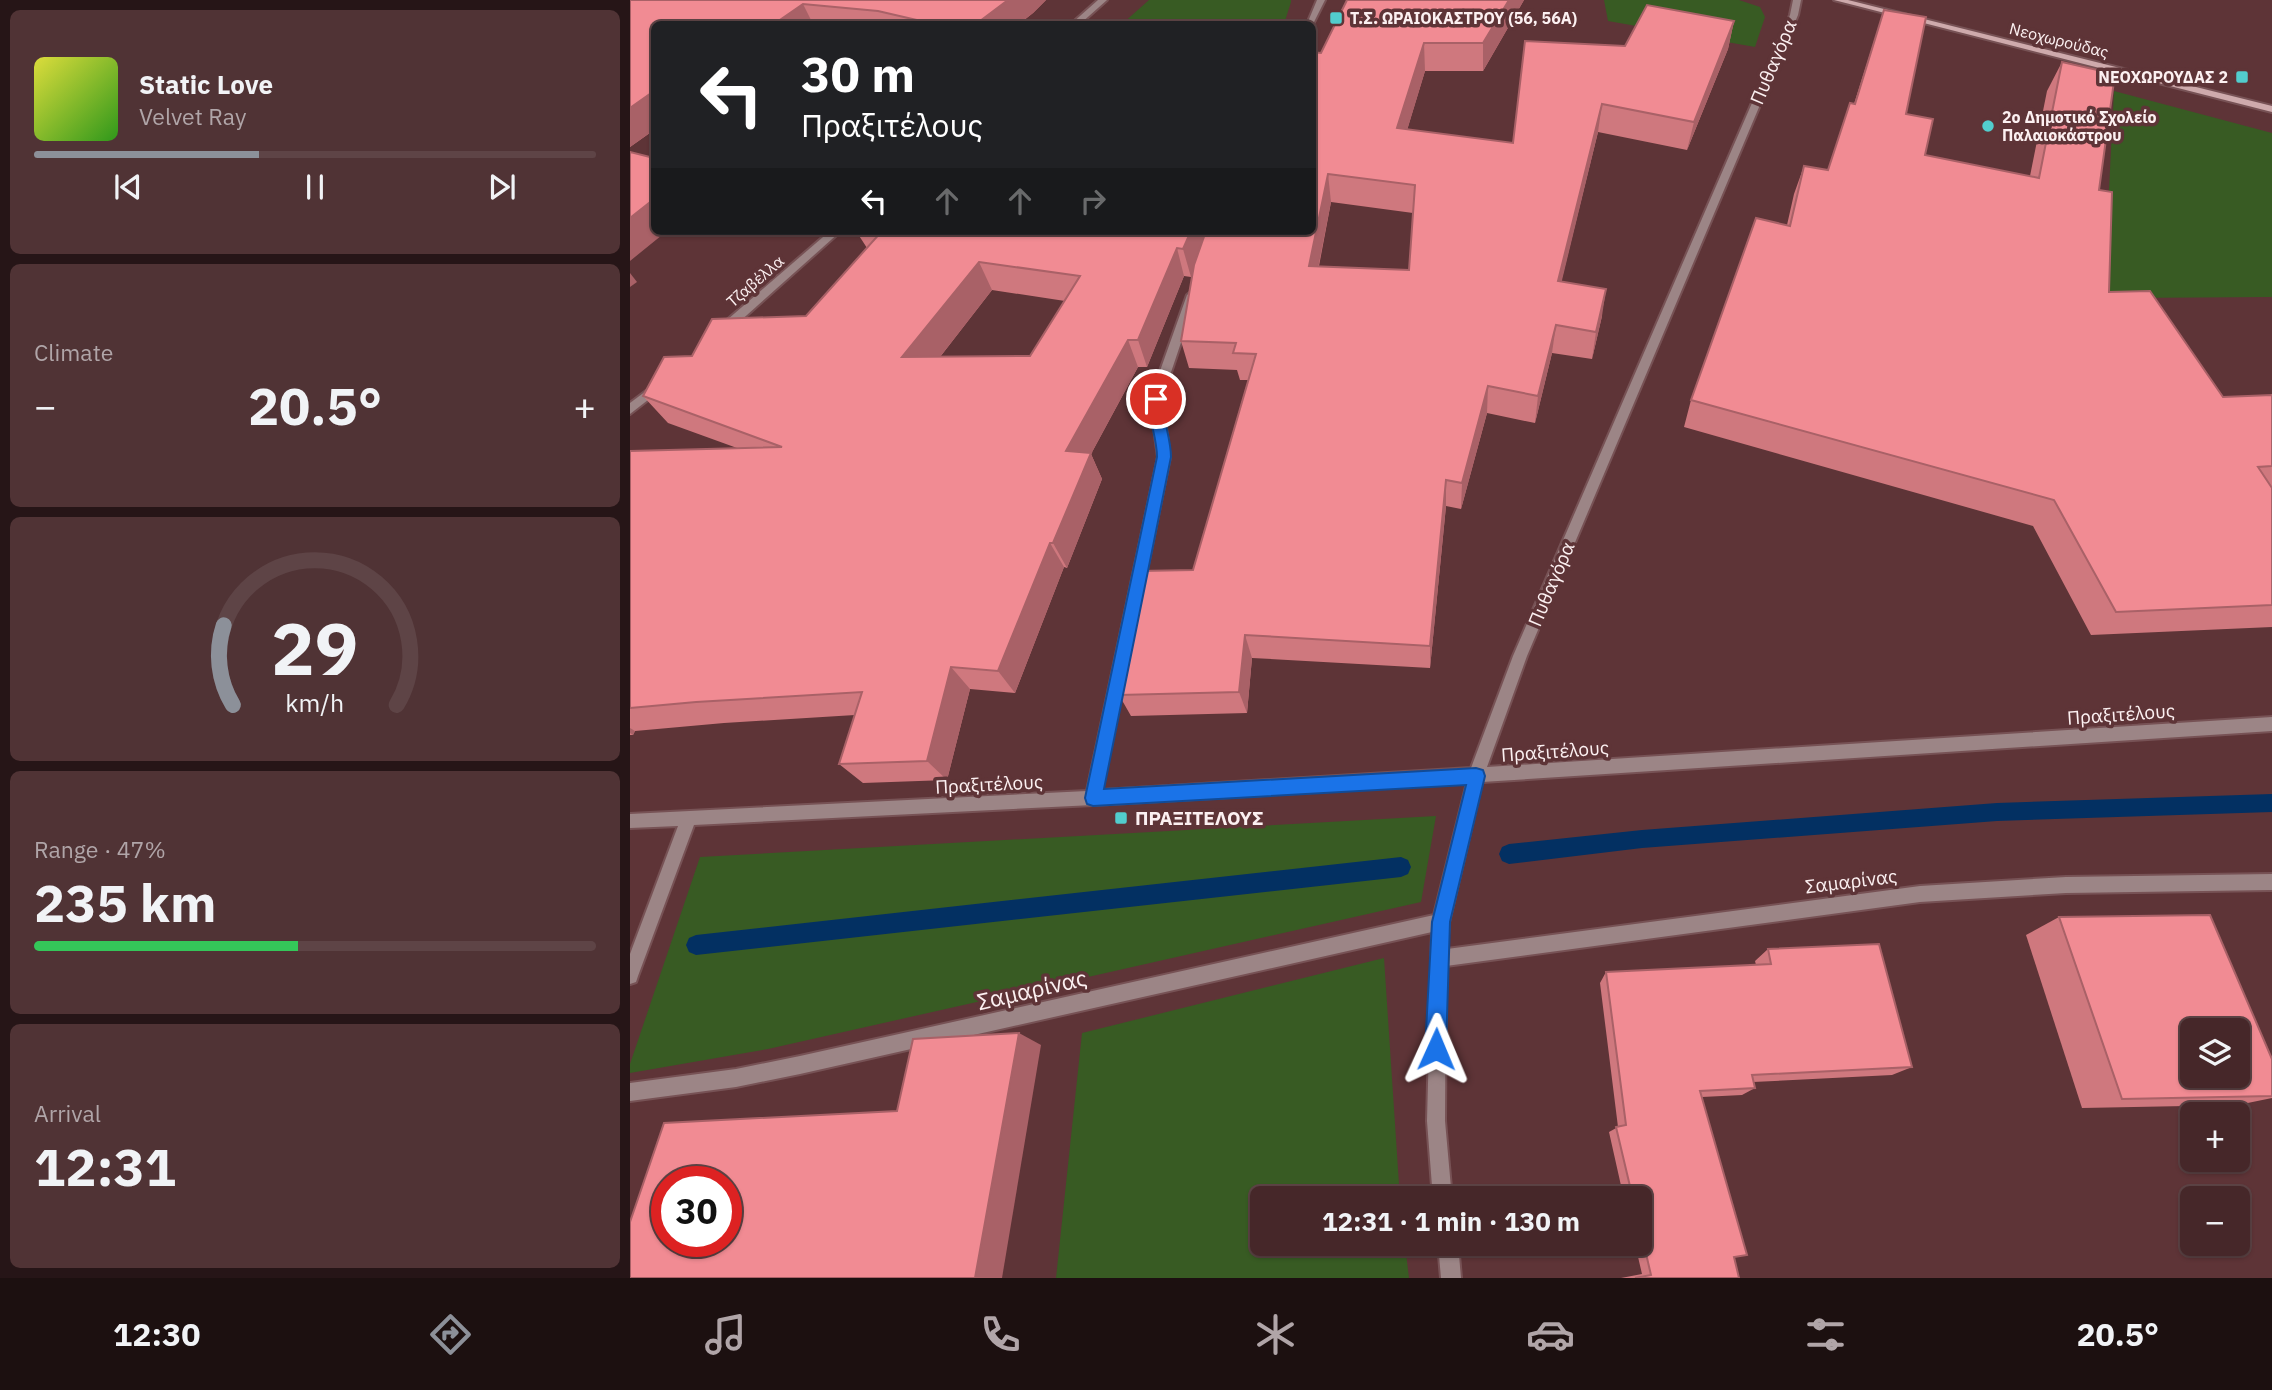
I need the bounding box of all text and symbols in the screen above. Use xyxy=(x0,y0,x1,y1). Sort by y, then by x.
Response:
place label: Τ.Σ. ΩΡΑΙΟΚΑΣΤΡΟΥ (56, 56Α) xyxy=(1350,8,1577,28)
marker: Τ.Σ. ΩΡΑΙΟΚΑΣΤΡΟΥ (56, 56Α) xyxy=(1328,10,1344,26)
street label: Πυθαγόρα xyxy=(1744,16,1802,108)
street label: Νεοχωρούδας xyxy=(2007,18,2111,62)
text: 30 m xyxy=(801,42,915,105)
icon: left xyxy=(686,49,777,140)
text: Static Love xyxy=(139,67,273,101)
place label: ΝΕΟΧΩΡΟΥΔΑΣ 2 xyxy=(2098,67,2228,87)
marker: ΝΕΟΧΩΡΟΥΔΑΣ 2 xyxy=(2234,69,2250,85)
text: Velvet Ray xyxy=(139,101,246,131)
text: Πραξιτέλους xyxy=(801,104,983,146)
place label: 2ο Δημοτικό Σχολείο Παλαιοκάστρου xyxy=(2002,107,2156,145)
marker: 2ο Δημοτικό Σχολείο Παλαιοκάστρου xyxy=(1980,118,1996,134)
icon: previous xyxy=(109,168,147,206)
icon: pause xyxy=(296,168,334,206)
icon: next xyxy=(483,168,521,206)
icon: left xyxy=(855,182,893,220)
icon: ahead xyxy=(928,182,966,220)
icon: ahead xyxy=(1001,182,1039,220)
icon: right xyxy=(1074,182,1112,220)
street label: Τζαβέλλα xyxy=(722,251,788,311)
text: Climate xyxy=(34,337,113,367)
pin xyxy=(1126,369,1186,429)
text: 20.5° xyxy=(248,372,382,439)
icon: arrive xyxy=(1137,380,1175,418)
text: − xyxy=(34,381,57,430)
text: + xyxy=(573,381,596,430)
street label: Πυθαγόρα xyxy=(1522,538,1580,630)
text: 29 xyxy=(271,600,359,695)
text: km/h xyxy=(286,686,344,719)
street label: Πραξιτέλους xyxy=(2066,698,2176,730)
street label: Πραξιτέλους xyxy=(1500,735,1610,767)
street label: Πραξιτέλους xyxy=(934,769,1044,799)
place label: ΠΡΑΞΙΤΕΛΟΥΣ xyxy=(1135,806,1264,830)
marker: ΠΡΑΞΙΤΕΛΟΥΣ xyxy=(1113,810,1129,826)
text: Range · 47% xyxy=(34,834,166,864)
street label: Σαμαρίνας xyxy=(1804,863,1898,899)
text: 235 km xyxy=(34,869,216,936)
street label: Σαμαρίνας xyxy=(974,962,1090,1016)
position arrow xyxy=(1399,1012,1473,1086)
map controls xyxy=(2180,1018,2250,1256)
button: layers xyxy=(2180,1018,2250,1088)
text: Arrival xyxy=(34,1098,101,1128)
button: + xyxy=(2180,1102,2250,1172)
text: 12:31 xyxy=(34,1133,176,1200)
speed limit sign: 30 xyxy=(651,1166,742,1257)
button: − xyxy=(2180,1186,2250,1256)
text: 12:31 · 1 min · 130 m xyxy=(1322,1204,1580,1238)
icon: directions xyxy=(426,1310,475,1359)
icon: music xyxy=(701,1310,750,1359)
icon: phone xyxy=(976,1310,1025,1359)
icon: climate xyxy=(1251,1310,1300,1359)
icon: car xyxy=(1526,1310,1575,1359)
icon: filters xyxy=(1801,1310,1850,1359)
text: 12:30 xyxy=(113,1313,200,1355)
text: 20.5° xyxy=(2076,1313,2159,1355)

